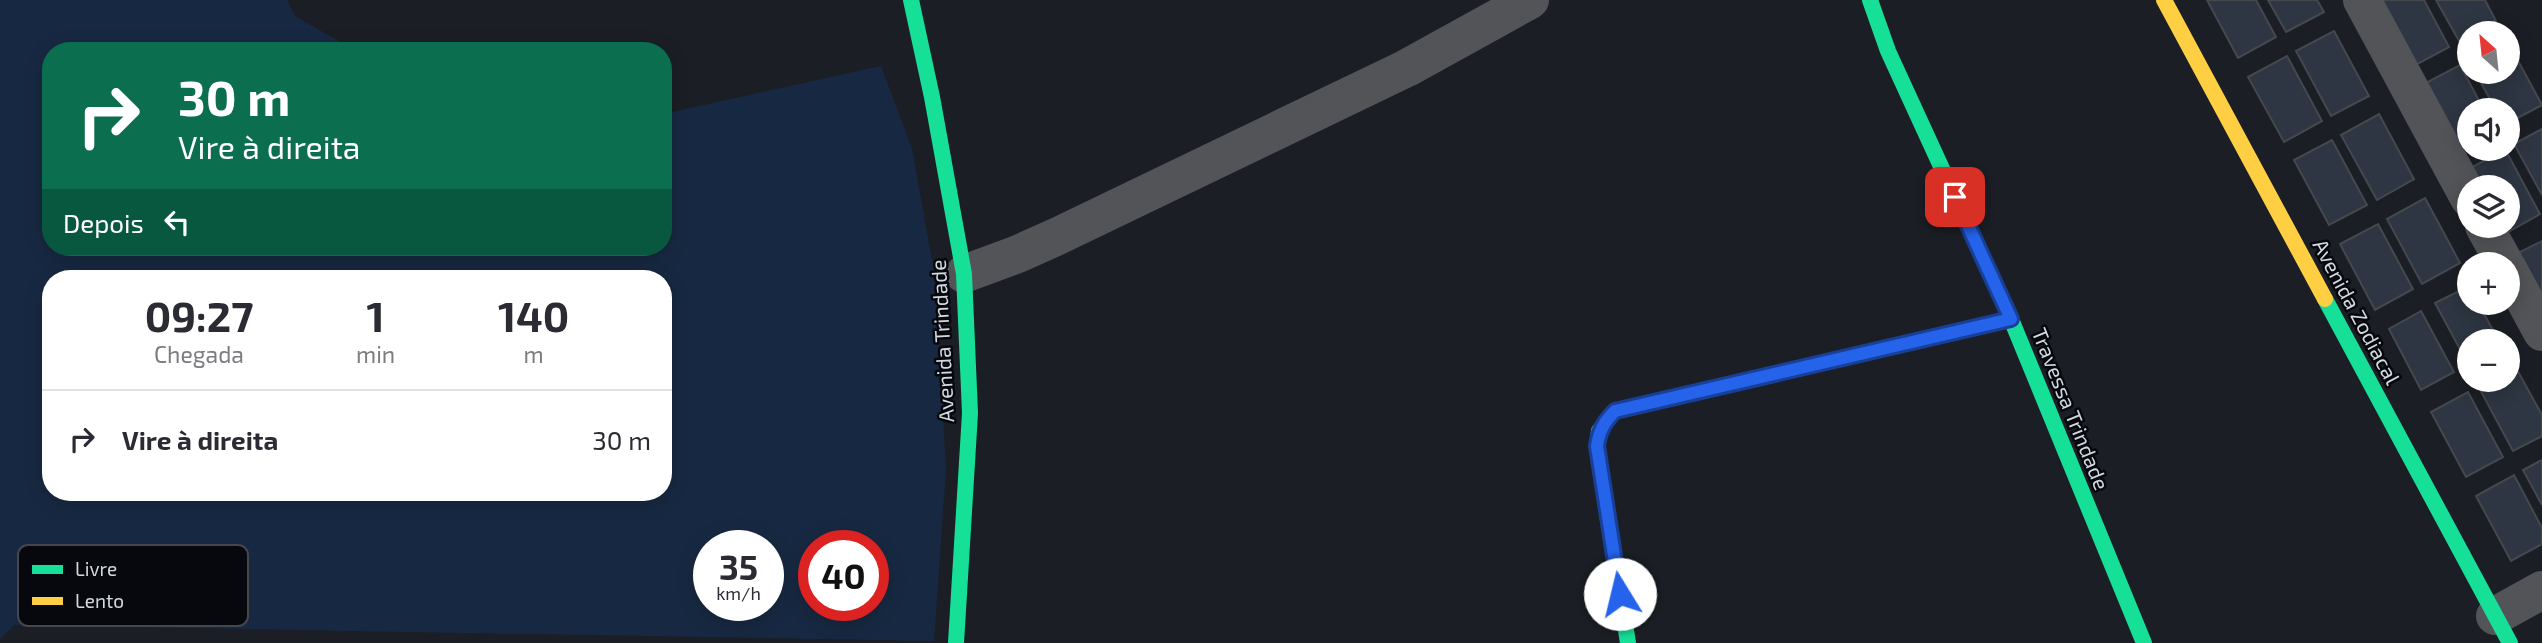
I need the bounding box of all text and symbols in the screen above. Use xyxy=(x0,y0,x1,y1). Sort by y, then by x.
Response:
north arrow xyxy=(2457,21,2520,84)
map controls xyxy=(2457,21,2520,392)
text: 30 m xyxy=(178,67,290,126)
icon: right xyxy=(63,70,154,161)
button: sound xyxy=(2457,98,2520,161)
text: Vire à direita xyxy=(178,127,360,165)
pin xyxy=(1925,167,1985,227)
button: layers xyxy=(2457,175,2520,238)
icon: arrive xyxy=(1936,178,1974,216)
icon: left xyxy=(158,203,196,241)
text: Depois xyxy=(63,207,144,238)
street label: Avenida Zodiacal xyxy=(2308,234,2407,389)
button: + xyxy=(2457,252,2520,315)
street label: Avenida Trindade xyxy=(925,259,958,423)
text: 09:27 xyxy=(145,290,253,340)
text: 1 xyxy=(367,290,385,340)
text: 140 xyxy=(498,290,569,340)
street label: Travessa Trindade xyxy=(2027,324,2115,493)
button: − xyxy=(2457,329,2520,392)
text: Chegada xyxy=(154,340,244,368)
text: min xyxy=(356,340,395,368)
text: m xyxy=(524,340,544,368)
icon: right xyxy=(63,420,101,458)
text: Vire à direita xyxy=(122,424,278,455)
text: 30 m xyxy=(592,424,651,455)
speed limit sign: 40 xyxy=(798,530,889,621)
legend xyxy=(18,545,248,626)
text: 35 xyxy=(719,545,758,587)
text: Livre xyxy=(75,557,117,580)
position arrow xyxy=(1583,557,1657,631)
text: km/h xyxy=(716,582,761,604)
text: Lento xyxy=(75,589,124,612)

